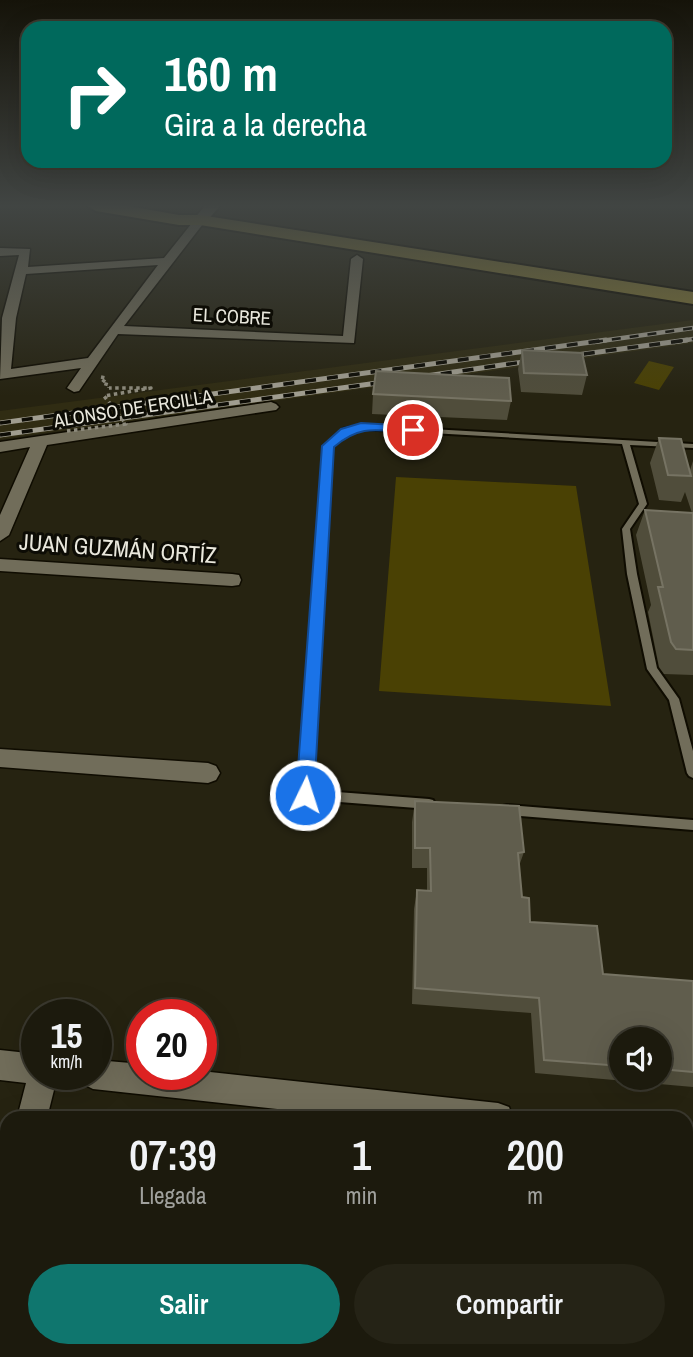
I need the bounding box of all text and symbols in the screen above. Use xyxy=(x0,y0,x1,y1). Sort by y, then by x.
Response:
text: 160 m xyxy=(164,40,278,106)
icon: right xyxy=(49,49,140,140)
text: Gira a la derecha xyxy=(164,103,367,146)
street label: EL COBRE xyxy=(192,301,272,331)
street label: ALONSO DE ERCILLA xyxy=(51,383,215,434)
pin xyxy=(383,400,443,460)
icon: arrive xyxy=(394,411,432,449)
street label: JUAN GUZMÁN ORTÍZ xyxy=(18,526,218,570)
position arrow xyxy=(268,758,342,832)
speed limit sign: 20 xyxy=(126,999,217,1090)
text: 15 xyxy=(51,1012,82,1059)
map controls xyxy=(609,1027,672,1090)
button: sound xyxy=(609,1027,672,1090)
text: km/h xyxy=(51,1049,83,1074)
text: 07:39 xyxy=(129,1127,217,1183)
text: 1 xyxy=(352,1127,371,1183)
text: 200 xyxy=(506,1127,564,1183)
text: Llegada xyxy=(139,1180,206,1211)
text: min xyxy=(346,1180,377,1211)
text: m xyxy=(527,1180,543,1211)
button: Salir xyxy=(28,1264,340,1344)
button: Compartir xyxy=(354,1264,665,1344)

